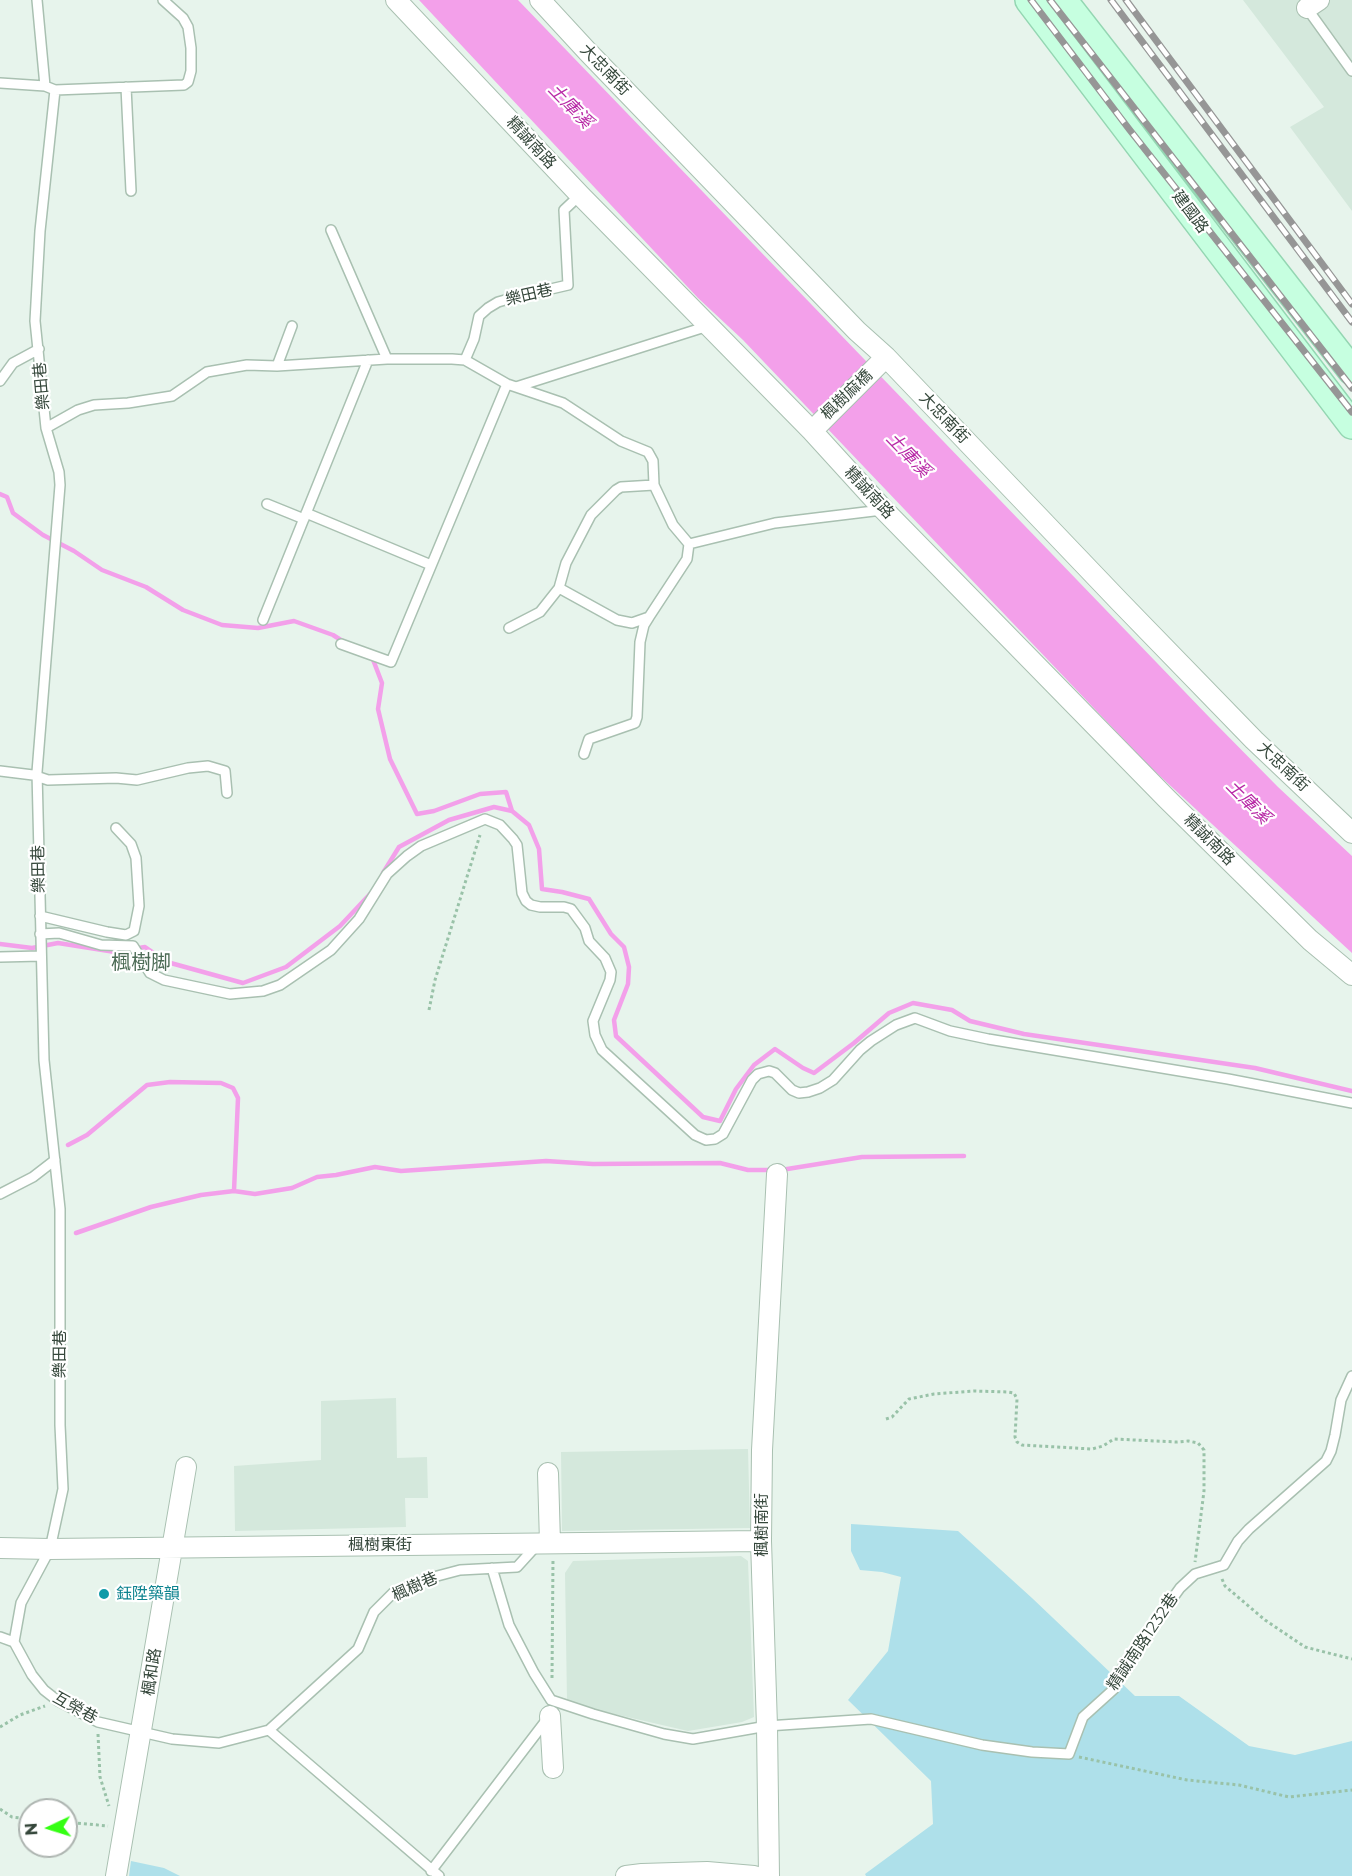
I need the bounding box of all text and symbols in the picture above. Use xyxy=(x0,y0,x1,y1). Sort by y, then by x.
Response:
street label: 大忠南街 xyxy=(576,40,634,100)
water label: 土庫溪 xyxy=(543,79,597,133)
street label: 精誠南路 xyxy=(502,113,560,173)
street label: 建國路 xyxy=(1168,187,1212,237)
street label: 樂田巷 xyxy=(503,280,555,310)
street label: 樂田巷 xyxy=(30,361,54,411)
street label: 楓樹麻橋 xyxy=(817,366,877,424)
street label: 大忠南街 xyxy=(915,388,973,448)
water label: 土庫溪 xyxy=(881,428,935,482)
street label: 精誠南路 xyxy=(840,463,898,523)
street label: 大忠南街 xyxy=(1253,738,1313,796)
water label: 土庫溪 xyxy=(1221,775,1275,829)
street label: 精誠南路 xyxy=(1180,811,1238,869)
street label: 樂田巷 xyxy=(29,845,49,893)
district label: 楓樹脚 xyxy=(111,951,171,975)
street label: 樂田巷 xyxy=(50,1330,70,1378)
street label: 楓樹南街 xyxy=(752,1493,772,1557)
street label: 楓樹東街 xyxy=(348,1535,412,1555)
street label: 楓樹巷 xyxy=(389,1568,441,1606)
place label: 鈺陞築韻 xyxy=(116,1584,180,1604)
marker: 鈺陞築韻 xyxy=(97,1587,111,1601)
street label: 精誠南路1232巷 xyxy=(1103,1590,1183,1694)
street label: 楓和路 xyxy=(139,1647,165,1697)
street label: 互榮巷 xyxy=(49,1688,101,1728)
north arrow xyxy=(18,1798,78,1858)
text: N xyxy=(22,1822,41,1836)

